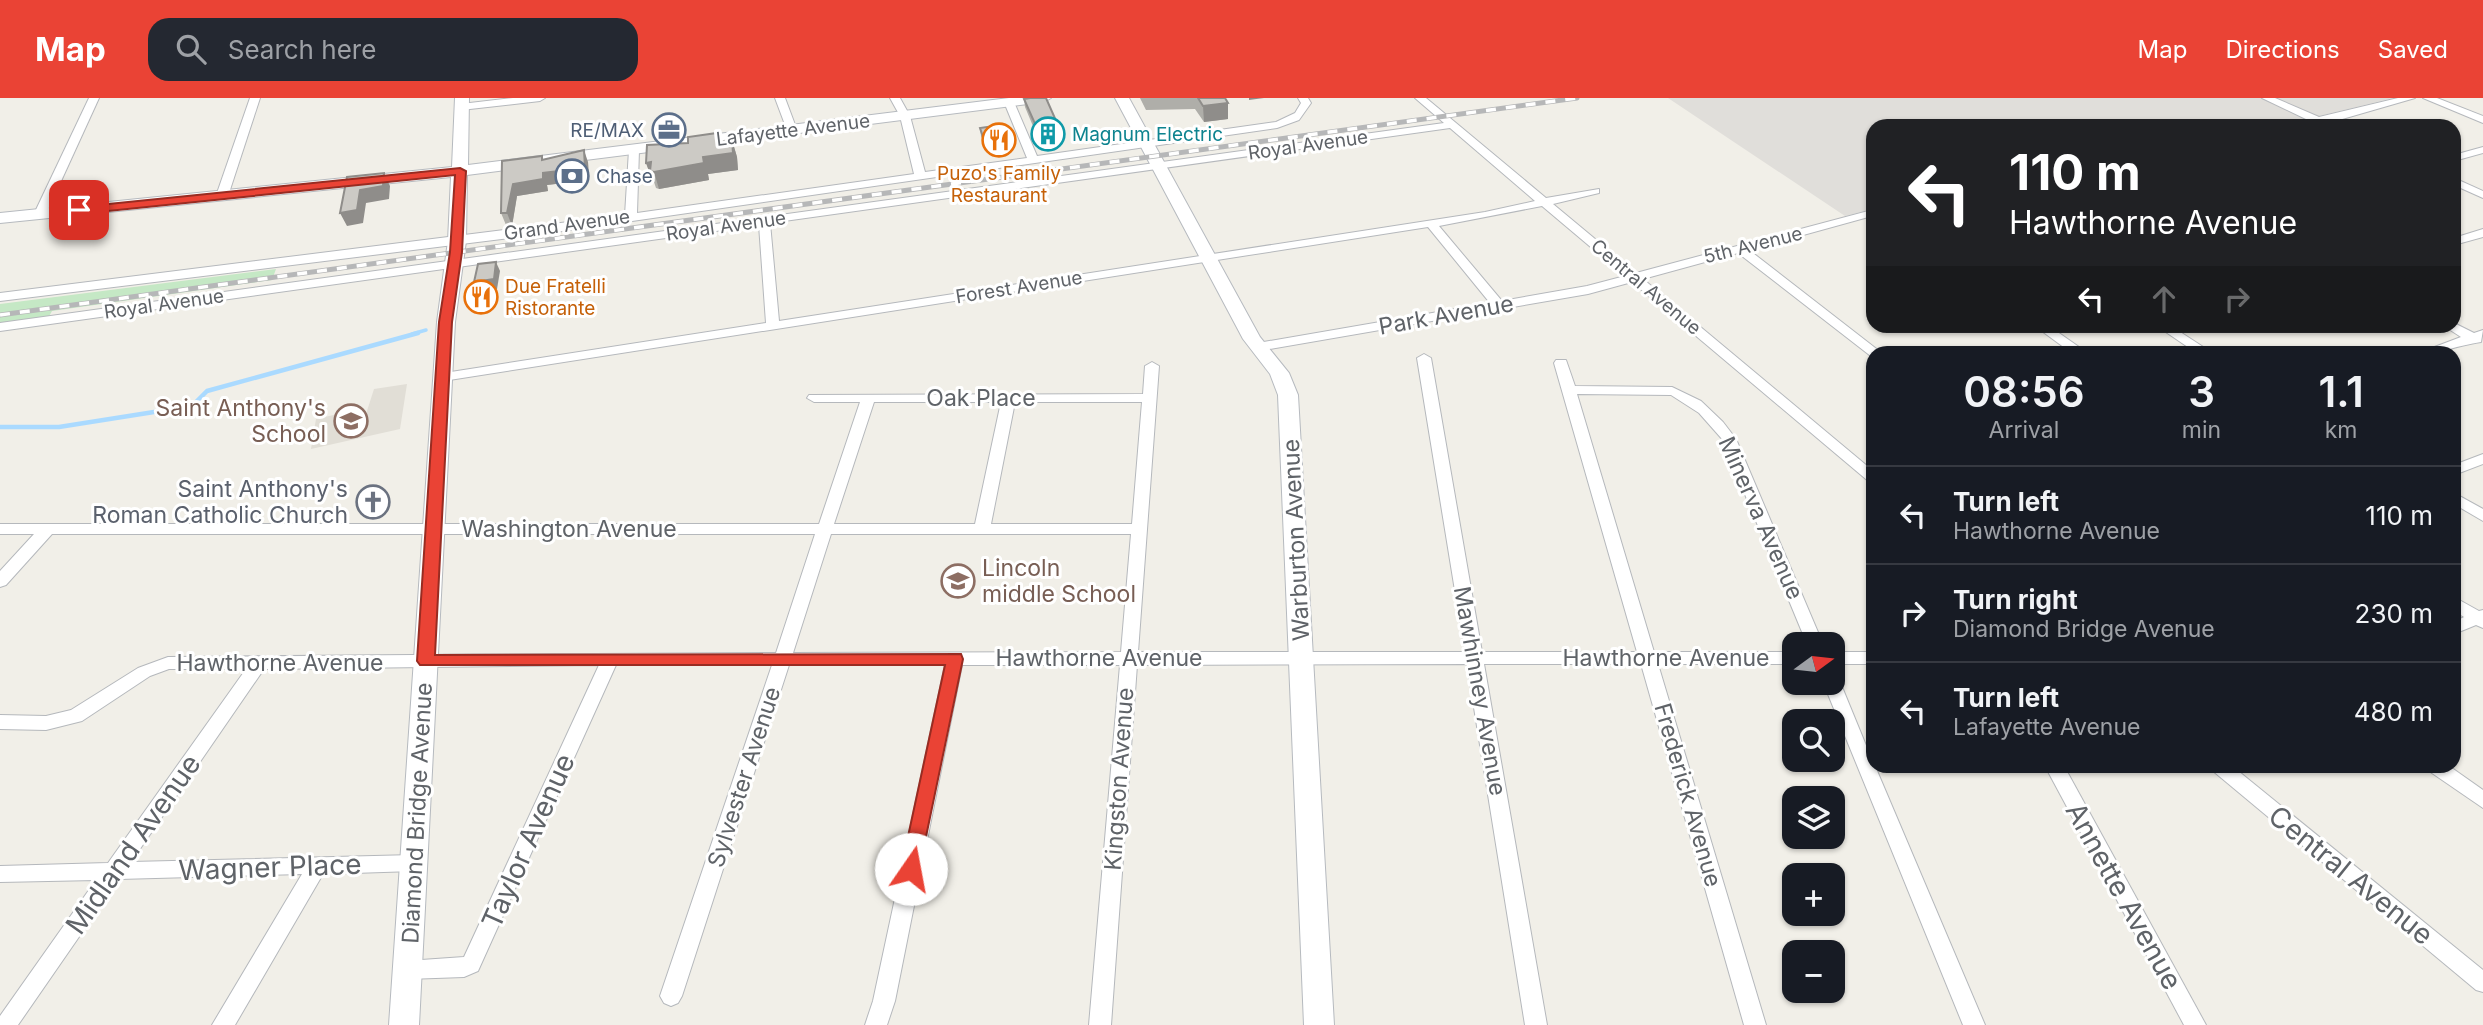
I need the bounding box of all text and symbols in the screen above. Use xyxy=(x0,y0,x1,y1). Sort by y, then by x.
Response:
search box xyxy=(148,18,638,81)
text: Map xyxy=(35,29,106,69)
icon: search xyxy=(172,30,210,68)
text: Search here xyxy=(228,34,376,65)
text: Map xyxy=(2138,35,2187,64)
text: Directions xyxy=(2225,35,2340,64)
text: Saved xyxy=(2378,35,2448,64)
street label: Lafayette Avenue xyxy=(715,109,871,151)
office icon: RE/MAX xyxy=(650,111,688,149)
building icon: Magnum Electric xyxy=(1029,115,1067,153)
place label: RE/MAX xyxy=(570,119,644,142)
restaurant icon: Puzo's Family Restaurant xyxy=(980,121,1018,159)
place label: Magnum Electric xyxy=(1072,123,1223,146)
street label: Royal Avenue xyxy=(1247,125,1369,165)
text: 110 m xyxy=(2009,143,2141,202)
icon: left xyxy=(1894,147,1985,238)
bank icon: Chase xyxy=(553,157,591,195)
place label: Puzo's Family Restaurant xyxy=(937,162,1061,207)
place label: Chase xyxy=(596,165,653,188)
pin xyxy=(49,180,109,240)
icon: arrive xyxy=(60,191,98,229)
text: Hawthorne Avenue xyxy=(2009,203,2297,242)
street label: Grand Avenue xyxy=(503,205,631,245)
street label: Royal Avenue xyxy=(665,206,787,246)
street label: 5th Avenue xyxy=(1701,222,1805,268)
street label: Central Avenue xyxy=(1586,234,1706,340)
street label: Forest Avenue xyxy=(954,266,1084,308)
place label: Due Fratelli Ristorante xyxy=(505,275,606,320)
restaurant icon: Due Fratelli Ristorante xyxy=(462,278,500,316)
icon: left xyxy=(2072,280,2110,318)
icon: ahead xyxy=(2145,280,2183,318)
icon: right xyxy=(2218,280,2256,318)
street label: Royal Avenue xyxy=(103,284,225,324)
street label: Park Avenue xyxy=(1376,289,1516,341)
text: 08:56 xyxy=(1963,366,2085,417)
text: 3 xyxy=(2188,366,2215,417)
text: 1.1 xyxy=(2318,366,2364,417)
street label: Oak Place xyxy=(926,384,1036,412)
place label: Saint Anthony's School xyxy=(156,394,326,448)
school or university icon: Saint Anthony's School xyxy=(332,402,370,440)
text: Arrival xyxy=(1989,416,2059,444)
text: min xyxy=(2182,416,2221,444)
text: km xyxy=(2325,416,2357,444)
street label: Minerva Avenue xyxy=(1713,432,1809,604)
street label: Warburton Avenue xyxy=(1277,438,1315,642)
place label: Saint Anthony's Roman Catholic Church xyxy=(92,475,348,529)
church icon: Saint Anthony's Roman Catholic Church xyxy=(354,483,392,521)
text: Turn left xyxy=(1953,486,2059,517)
icon: left xyxy=(1894,496,1932,534)
text: 110 m xyxy=(2365,500,2433,531)
street label: Washington Avenue xyxy=(461,515,677,543)
text: Hawthorne Avenue xyxy=(1953,517,2160,545)
place label: Lincoln middle School xyxy=(982,554,1136,608)
school or university icon: Lincoln middle School xyxy=(939,562,977,600)
street label: Mawhinney Avenue xyxy=(1448,584,1512,798)
text: Turn right xyxy=(1953,584,2078,615)
icon: right xyxy=(1894,594,1932,632)
text: 230 m xyxy=(2355,598,2433,629)
text: Diamond Bridge Avenue xyxy=(1953,615,2215,643)
north arrow xyxy=(1782,632,1844,695)
map controls xyxy=(1782,632,1845,1003)
street label: Hawthorne Avenue xyxy=(995,644,1203,672)
street label: Hawthorne Avenue xyxy=(1562,644,1770,672)
street label: Hawthorne Avenue xyxy=(176,649,384,677)
street label: Diamond Bridge Avenue xyxy=(396,682,438,944)
text: Turn left xyxy=(1953,682,2059,713)
street label: Sylvester Avenue xyxy=(702,683,786,871)
street label: Kingston Avenue xyxy=(1099,687,1139,871)
icon: left xyxy=(1894,692,1932,730)
text: 480 m xyxy=(2354,696,2433,727)
street label: Frederick Avenue xyxy=(1648,700,1728,890)
button: search xyxy=(1782,709,1845,772)
text: Lafayette Avenue xyxy=(1953,713,2140,741)
street label: Midland Avenue xyxy=(58,748,208,940)
street label: Taylor Avenue xyxy=(474,748,582,934)
button: layers xyxy=(1782,786,1845,849)
street label: Annette Avenue xyxy=(2059,797,2189,995)
street label: Central Avenue xyxy=(2262,798,2440,952)
position arrow xyxy=(874,832,948,906)
street label: Wagner Place xyxy=(178,847,362,887)
button: + xyxy=(1782,863,1845,926)
button: − xyxy=(1782,940,1845,1003)

